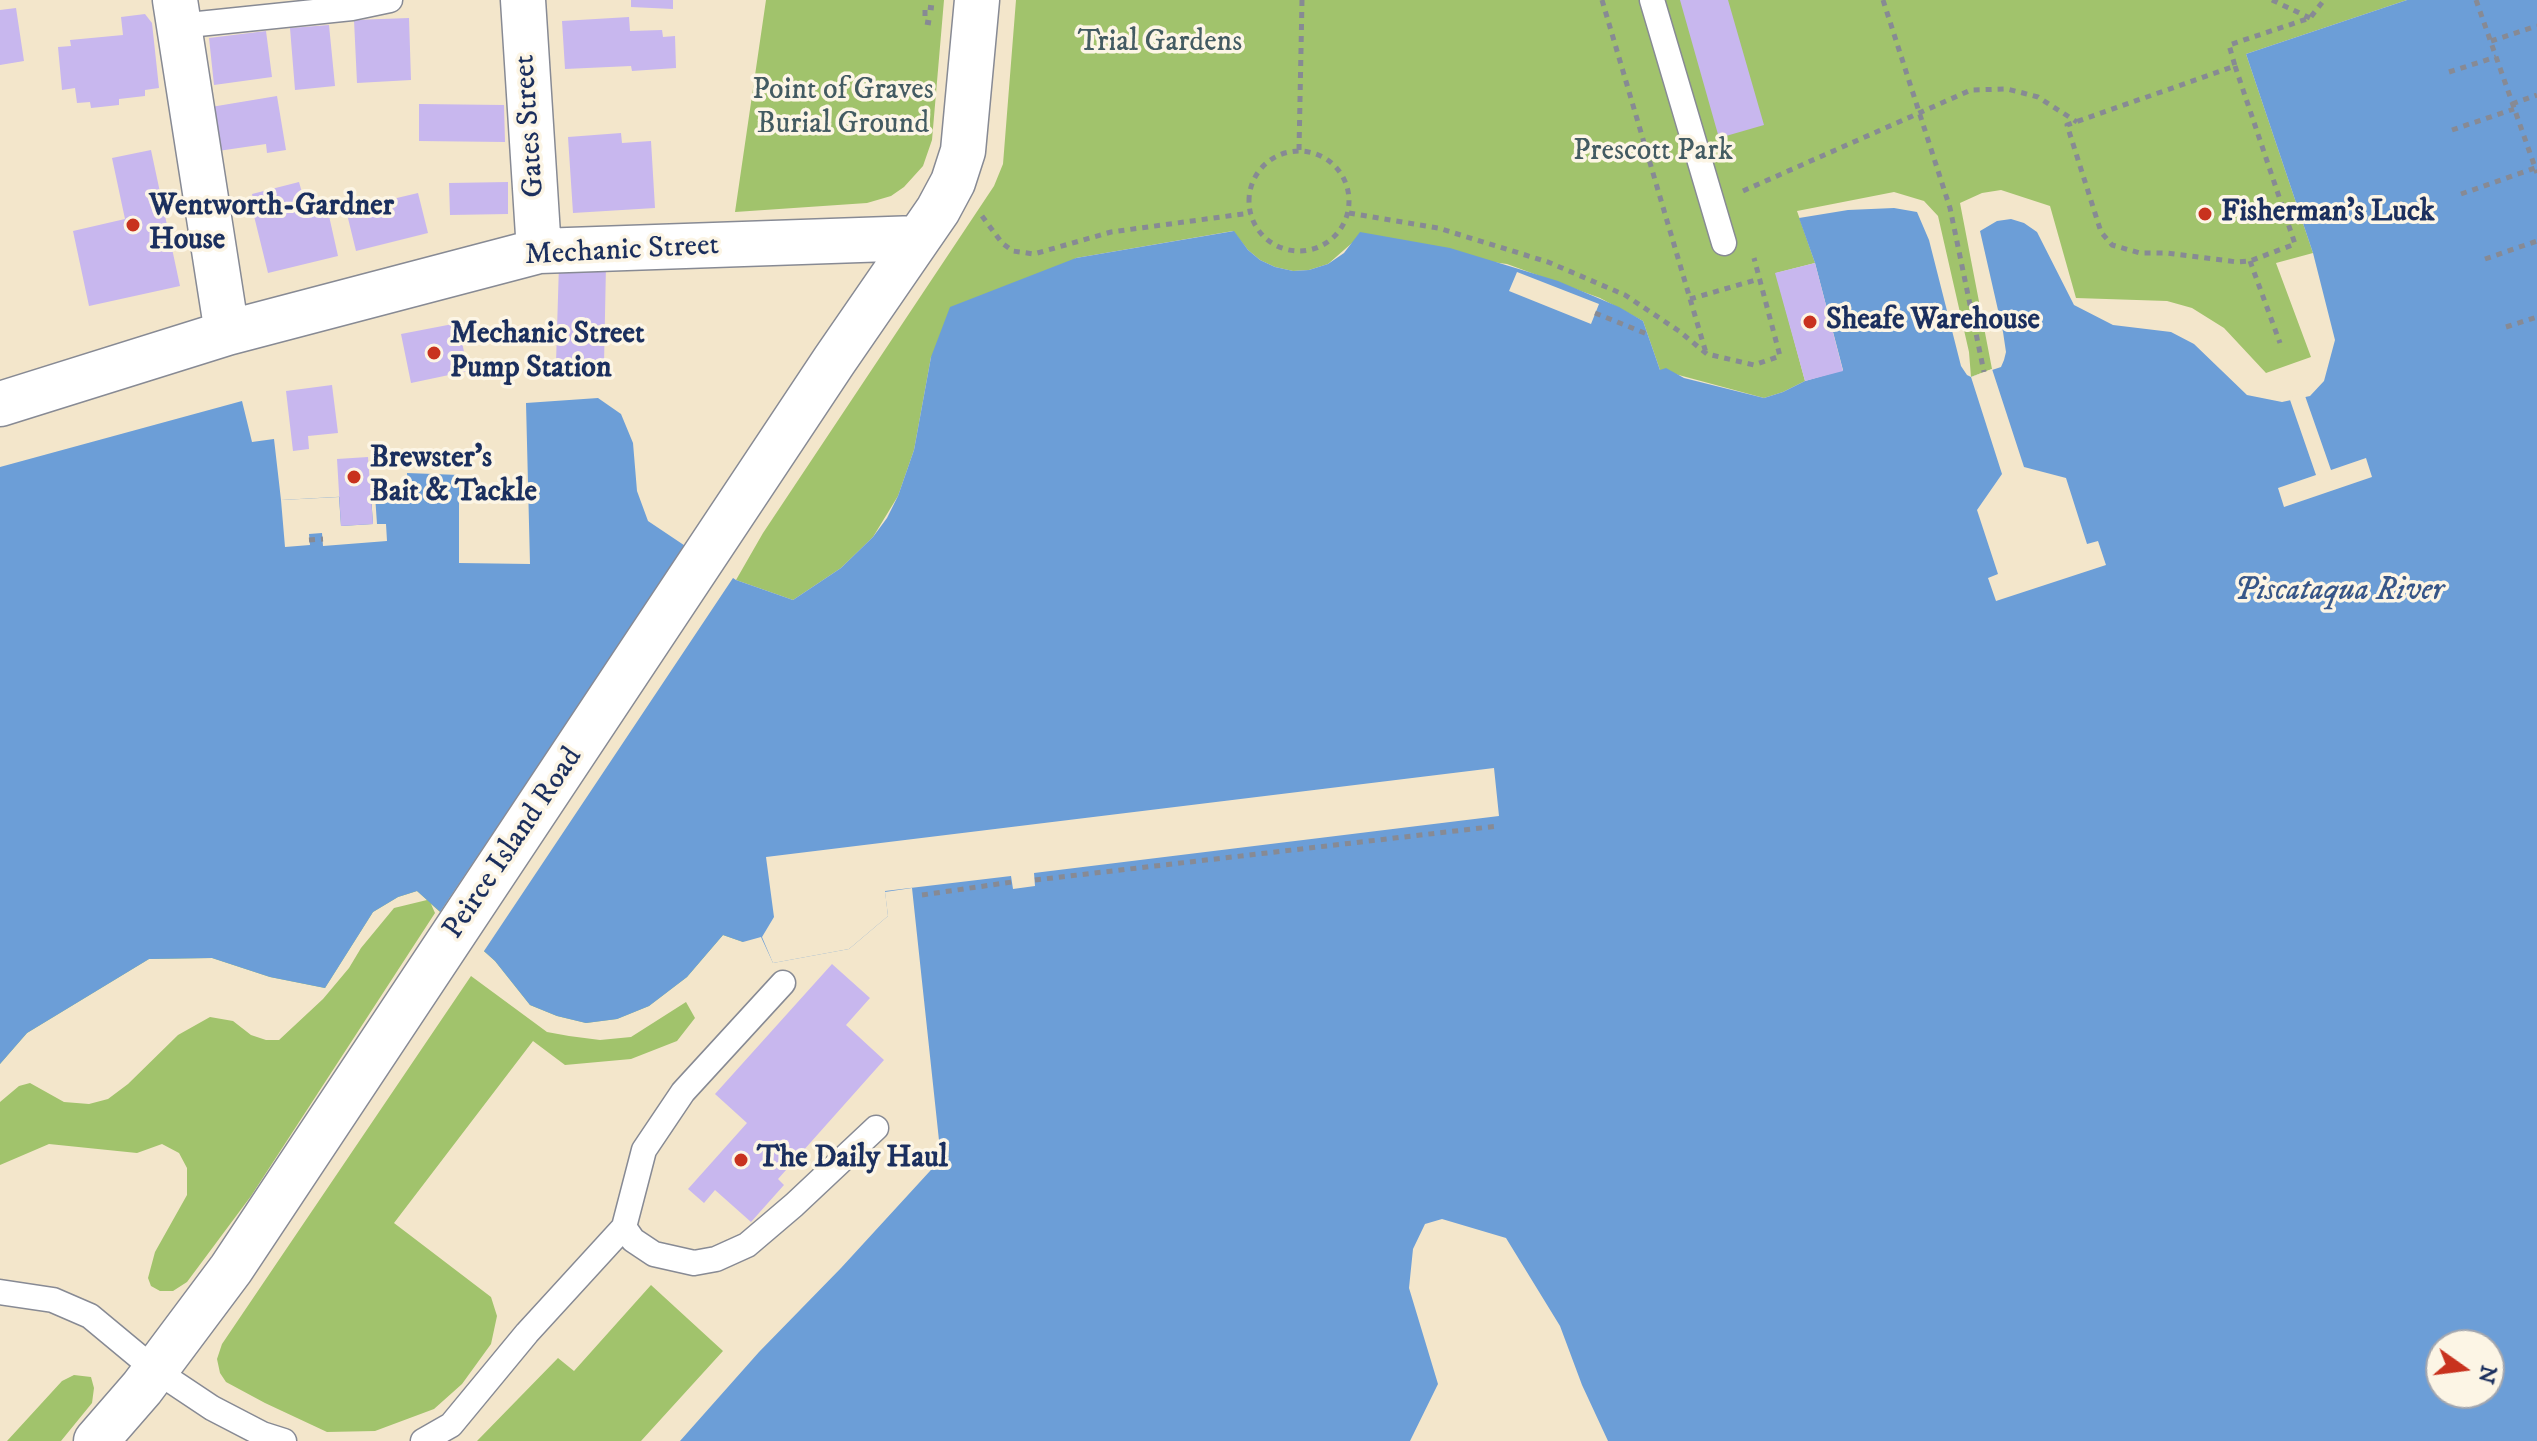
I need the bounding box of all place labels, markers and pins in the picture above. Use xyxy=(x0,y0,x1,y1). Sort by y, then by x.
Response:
place label: Wentworth-Gardner House xyxy=(149,190,394,260)
place label: Fisherman’s Luck xyxy=(2221,196,2435,232)
marker: Fisherman’s Luck xyxy=(2196,205,2214,223)
marker: Wentworth-Gardner House xyxy=(124,216,142,234)
place label: Sheafe Warehouse xyxy=(1826,304,2040,340)
marker: Sheafe Warehouse xyxy=(1801,313,1819,331)
place label: Mechanic Street Pump Station xyxy=(450,318,645,388)
marker: Mechanic Street Pump Station xyxy=(425,344,443,362)
place label: Brewster's Bait & Tackle xyxy=(370,442,537,512)
marker: Brewster's Bait & Tackle xyxy=(345,468,363,486)
place label: The Daily Haul xyxy=(757,1142,948,1178)
marker: The Daily Haul xyxy=(732,1151,750,1169)

